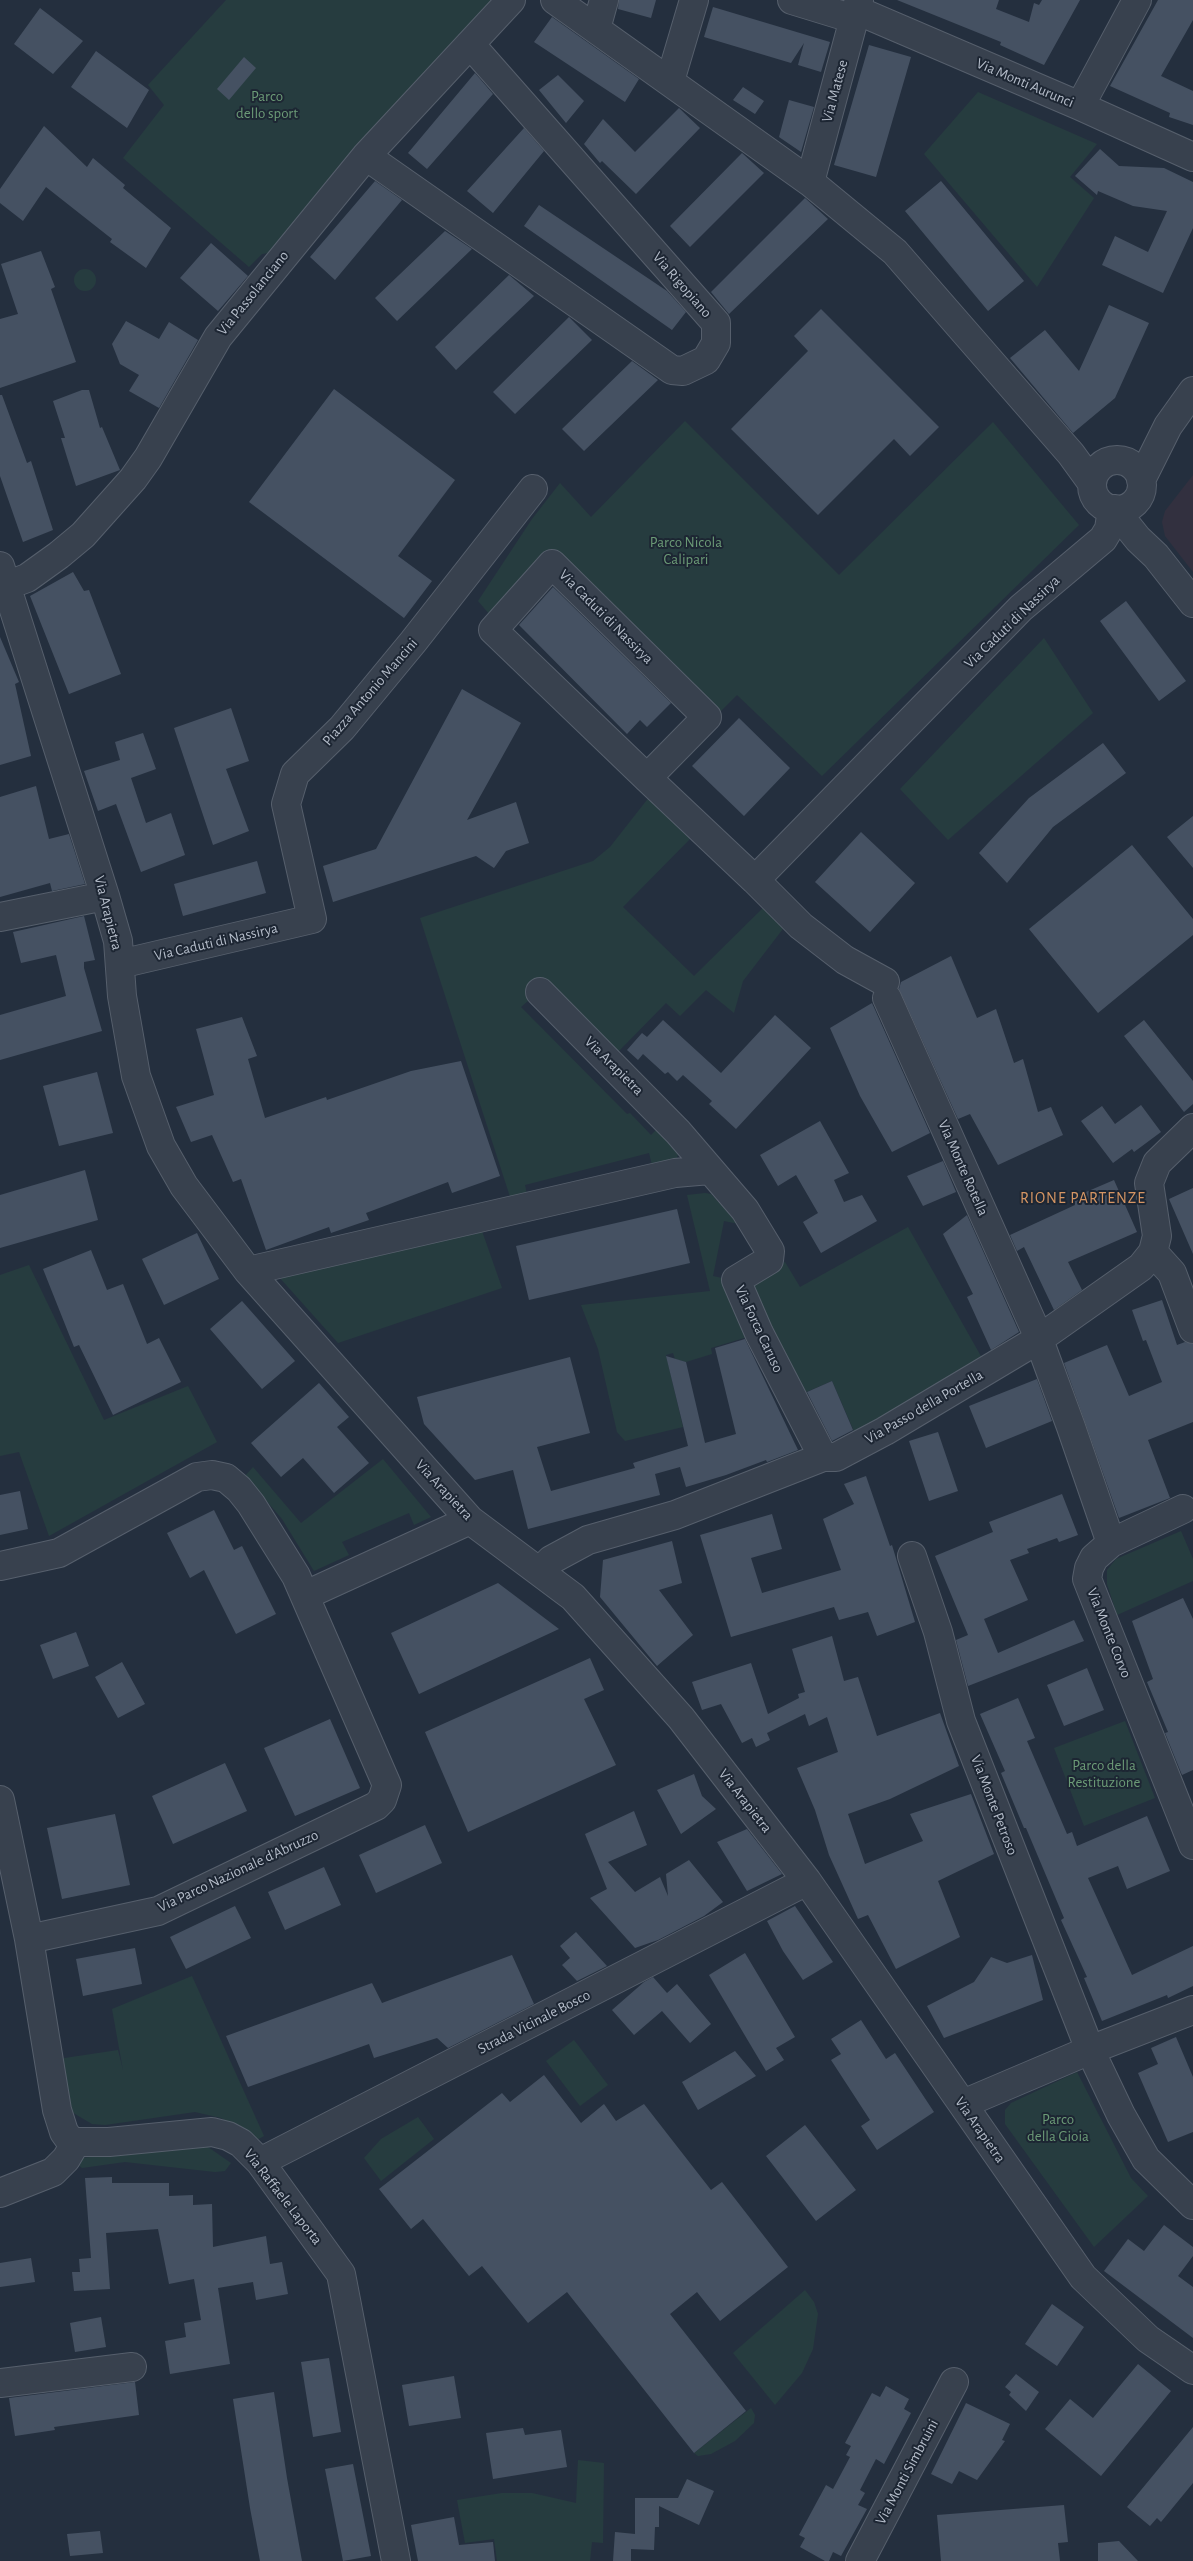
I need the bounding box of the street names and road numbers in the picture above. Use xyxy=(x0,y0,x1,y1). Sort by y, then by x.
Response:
street label: Via Monti Aurunci xyxy=(974,54,1076,112)
street label: Via Matese xyxy=(818,58,852,124)
street label: Via Passolanciano xyxy=(213,247,293,339)
street label: Via Rigopiano xyxy=(649,248,715,322)
street label: Via Caduti di Nassirya xyxy=(555,566,657,668)
street label: Via Caduti di Nassirya xyxy=(960,572,1064,672)
street label: Piazza Antonio Mancini xyxy=(318,635,422,749)
street label: Via Arapietra xyxy=(90,874,126,952)
street label: Via Caduti di Nassirya xyxy=(153,919,279,965)
street label: Via Arapietra xyxy=(581,1033,647,1099)
street label: Via Monte Rotella xyxy=(934,1117,992,1219)
street label: Via Forca Caruso xyxy=(731,1282,787,1376)
street label: Via Passo della Portella xyxy=(862,1366,986,1448)
street label: Via Arapietra xyxy=(411,1456,477,1524)
street label: Via Monte Corvo xyxy=(1083,1585,1135,1681)
street label: Via Monte Petroso xyxy=(967,1752,1021,1858)
street label: Via Arapietra xyxy=(714,1765,776,1837)
street label: Via Parco Nazionale d'Abruzzo xyxy=(155,1826,321,1916)
street label: Strada Vicinale Bosco xyxy=(475,1986,593,2058)
street label: Via Arapietra xyxy=(951,2094,1009,2166)
street label: Via Raffaele Laporta xyxy=(240,2145,326,2249)
street label: Via Monti Simbruini xyxy=(872,2416,942,2528)

